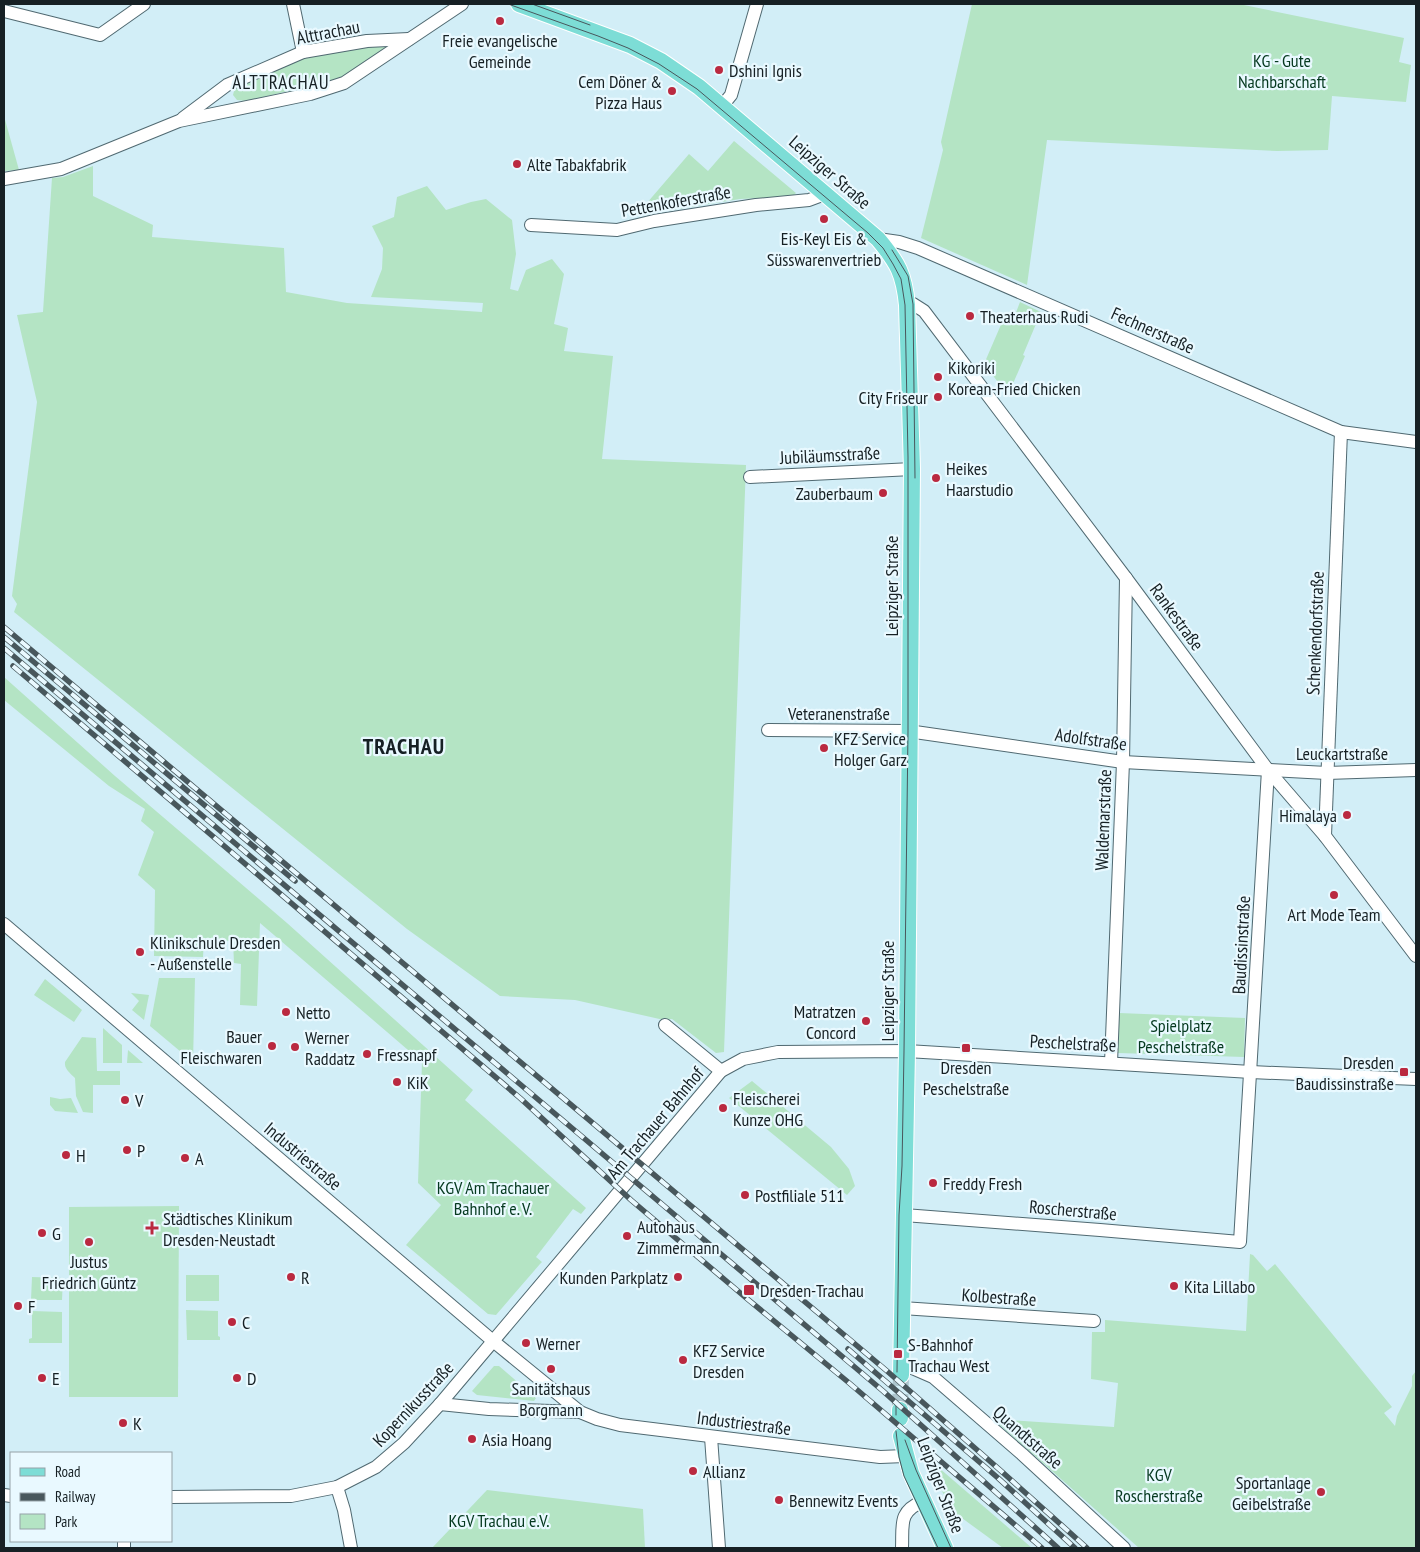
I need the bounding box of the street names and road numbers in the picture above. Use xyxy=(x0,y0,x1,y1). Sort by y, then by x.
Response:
street label: Alttrachau xyxy=(294,15,362,49)
street label: Leipziger Straße xyxy=(784,130,876,214)
street label: Pettenkoferstraße xyxy=(619,180,733,222)
street label: Fechnerstraße xyxy=(1108,301,1198,359)
street label: Jubiläumsstraße xyxy=(778,441,881,469)
street label: Leipziger Straße xyxy=(880,536,903,636)
street label: Schenkendorfstraße xyxy=(1301,571,1329,695)
street label: Rankestraße xyxy=(1145,579,1209,655)
street label: Veteranenstraße xyxy=(787,702,890,725)
street label: Adolfstraße xyxy=(1054,723,1128,755)
street label: Leuckartstraße xyxy=(1296,742,1388,765)
street label: Waldemarstraße xyxy=(1090,769,1116,871)
street label: Baudissinstraße xyxy=(1227,895,1255,995)
street label: Leipziger Straße xyxy=(876,941,899,1041)
street label: Peschelstraße xyxy=(1029,1029,1117,1057)
street label: Am Trachauer Bahnhof xyxy=(601,1061,709,1184)
street label: Industriestraße xyxy=(259,1117,347,1195)
street label: Roscherstraße xyxy=(1028,1195,1118,1225)
street label: Kolbestraße xyxy=(961,1283,1037,1311)
street label: Kopernikusstraße xyxy=(368,1357,458,1451)
street label: Quandtstraße xyxy=(988,1400,1068,1474)
street label: Industriestraße xyxy=(696,1406,792,1440)
street label: Leipziger Straße xyxy=(912,1434,970,1536)

